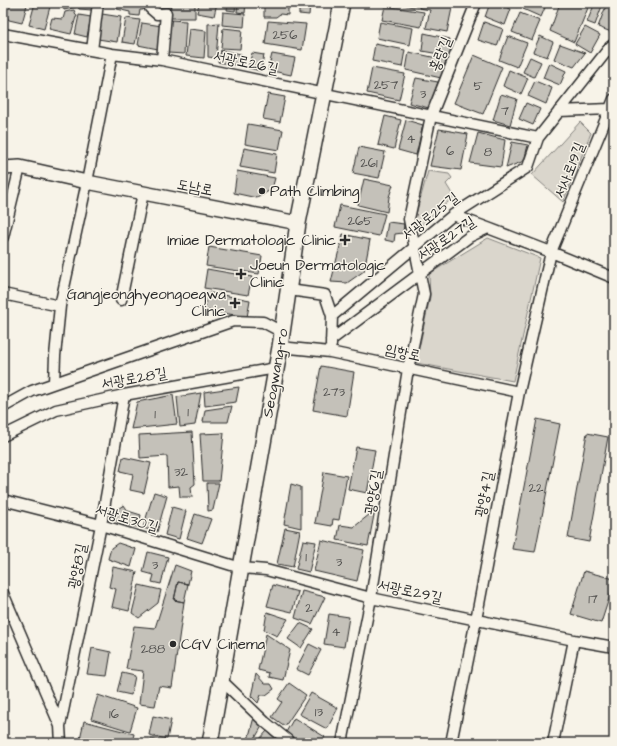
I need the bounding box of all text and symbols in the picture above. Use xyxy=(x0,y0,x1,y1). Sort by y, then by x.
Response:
house number: 256 xyxy=(273,26,297,44)
street label: 홍랑길 xyxy=(424,33,457,75)
street label: 서광로26길 xyxy=(211,45,280,80)
house number: 257 xyxy=(374,76,398,94)
house number: 5 xyxy=(473,77,483,95)
house number: 3 xyxy=(420,85,427,103)
house number: 7 xyxy=(501,102,509,120)
house number: 4 xyxy=(407,130,416,148)
street label: 서사로19길 xyxy=(549,139,590,201)
house number: 6 xyxy=(446,142,454,160)
house number: 8 xyxy=(484,143,493,161)
house number: 261 xyxy=(360,154,378,172)
street label: 도남로 xyxy=(175,174,215,201)
place label: Path Climbing xyxy=(270,181,360,203)
marker: Path Climbing xyxy=(257,186,267,196)
street label: 서광로25길 xyxy=(397,187,463,245)
street label: 서광로27길 xyxy=(413,211,480,266)
house number: 265 xyxy=(348,212,372,230)
place label: Imiae Dermatologic Clinic xyxy=(167,230,336,252)
marker: Imiae Dermatologic Clinic xyxy=(339,234,351,246)
place label: Joeun Dermatologic Clinic xyxy=(250,255,386,293)
marker: Joeun Dermatologic Clinic xyxy=(235,268,247,280)
place label: Gangjeonghyeongoegwa Clinic xyxy=(67,284,227,322)
marker: Gangjeonghyeongoegwa Clinic xyxy=(229,297,241,309)
street label: Seogwang-ro xyxy=(257,326,295,420)
street label: 임항로 xyxy=(383,338,423,367)
street label: 서광로28길 xyxy=(99,362,169,395)
house number: 273 xyxy=(323,383,345,401)
house number: 1 xyxy=(187,403,189,421)
house number: 1 xyxy=(154,405,156,423)
house number: 32 xyxy=(174,463,189,481)
street label: 광양6길 xyxy=(360,468,387,516)
street label: 광양4길 xyxy=(470,469,499,519)
house number: 22 xyxy=(529,479,544,497)
street label: 서광로30길 xyxy=(93,499,161,538)
street label: 광양8길 xyxy=(63,542,92,591)
house number: 1 xyxy=(305,548,307,566)
house number: 3 xyxy=(336,553,343,571)
house number: 3 xyxy=(152,556,159,574)
street label: 서광로29길 xyxy=(376,574,444,609)
house number: 17 xyxy=(588,590,598,608)
house number: 2 xyxy=(305,599,313,617)
house number: 4 xyxy=(332,623,341,641)
place label: CGV Cinema xyxy=(181,634,266,655)
marker: CGV Cinema xyxy=(168,639,178,649)
house number: 288 xyxy=(141,640,166,658)
house number: 13 xyxy=(315,703,324,721)
house number: 16 xyxy=(109,705,119,723)

